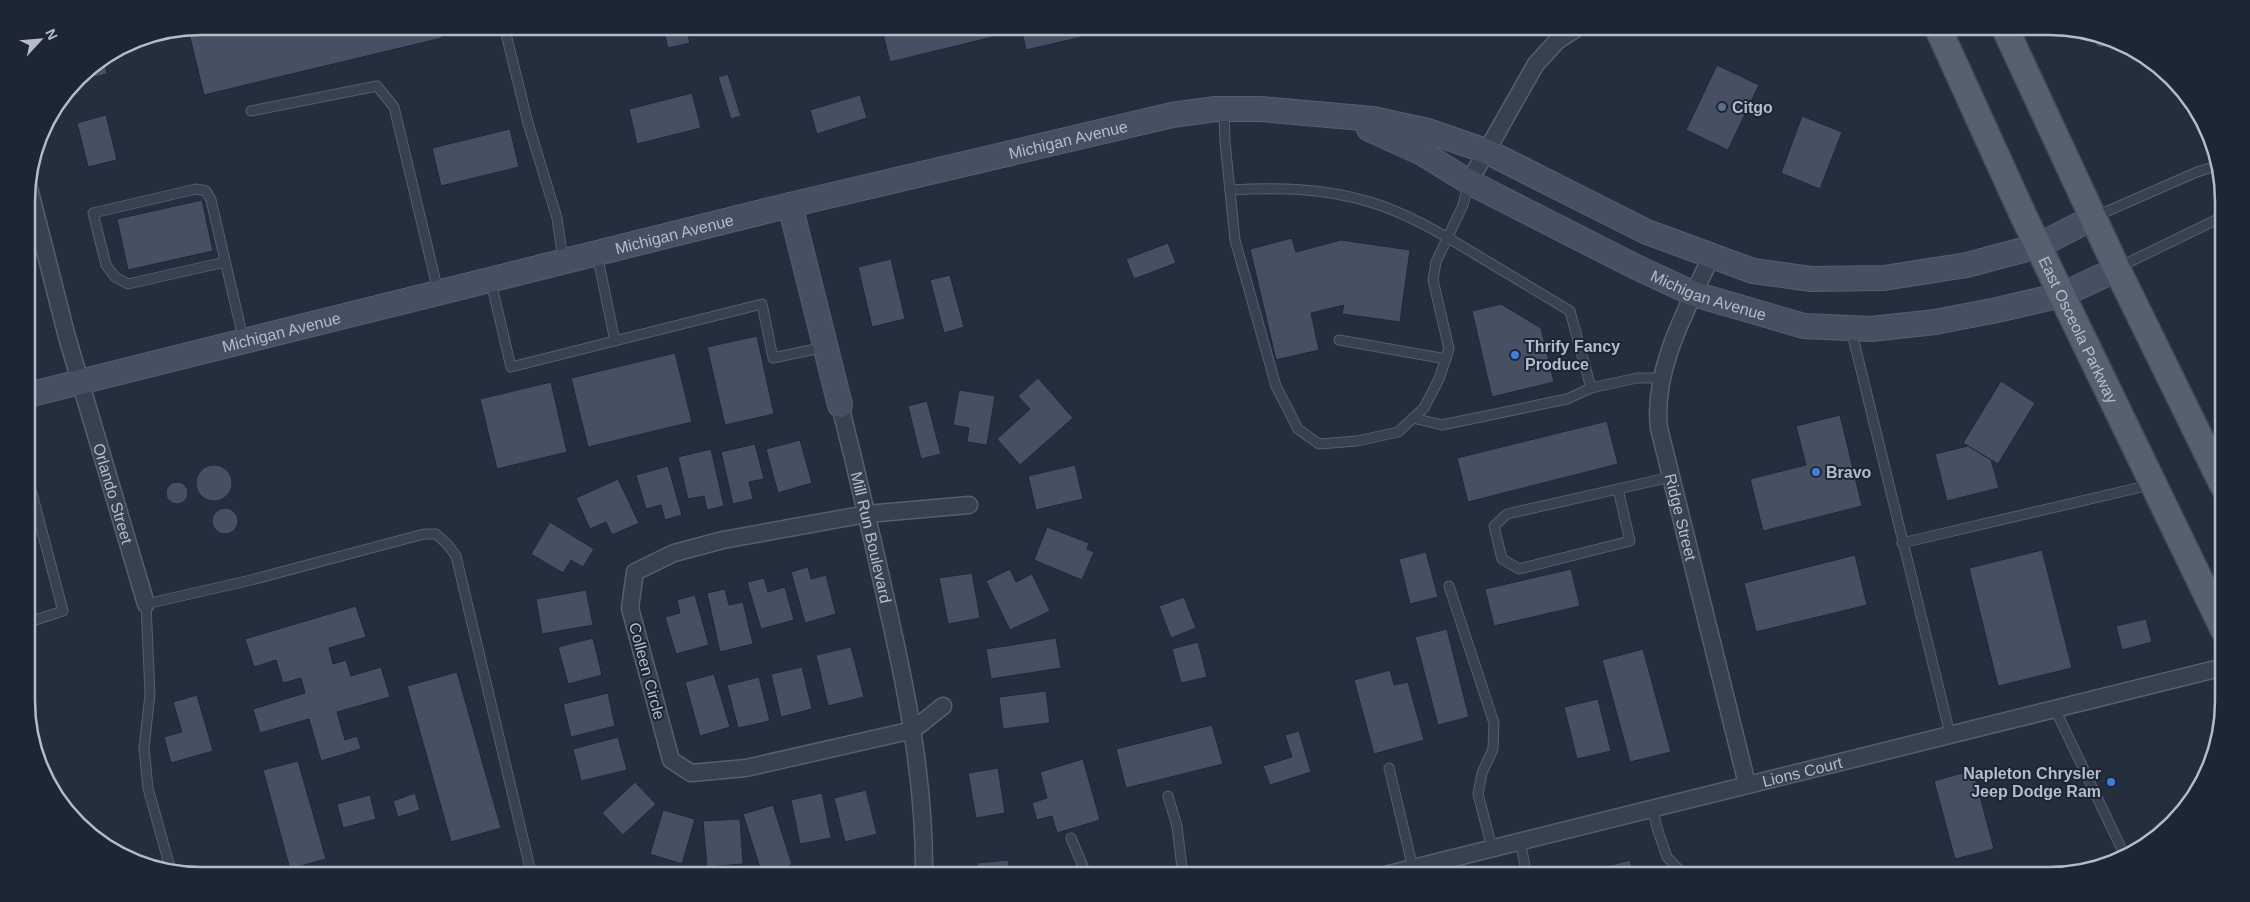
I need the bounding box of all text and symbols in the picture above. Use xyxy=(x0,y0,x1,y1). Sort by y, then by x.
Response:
north arrow xyxy=(15,15,65,65)
text: N xyxy=(42,26,61,42)
place label: Citgo xyxy=(1732,99,1773,116)
marker: Citgo xyxy=(1716,101,1728,113)
street label: Michigan Avenue xyxy=(1007,117,1129,162)
street label: Michigan Avenue xyxy=(613,211,735,257)
street label: East Osceola Parkway xyxy=(2036,253,2121,406)
street label: Michigan Avenue xyxy=(1648,267,1769,323)
street label: Michigan Avenue xyxy=(220,309,342,355)
place label: Thrify Fancy Produce xyxy=(1525,338,1620,373)
marker: Thrify Fancy Produce xyxy=(1509,349,1521,361)
street label: Orlando Street xyxy=(90,441,136,546)
place label: Bravo xyxy=(1826,464,1872,481)
marker: Bravo xyxy=(1810,466,1822,478)
street label: Mill Run Boulevard xyxy=(848,470,895,605)
street label: Ridge Street xyxy=(1662,472,1700,563)
street label: Colleen Circle xyxy=(626,621,668,721)
street label: Lions Court xyxy=(1760,753,1845,790)
place label: Napleton Chrysler Jeep Dodge Ram xyxy=(1963,765,2101,800)
marker: Napleton Chrysler Jeep Dodge Ram xyxy=(2105,776,2117,788)

